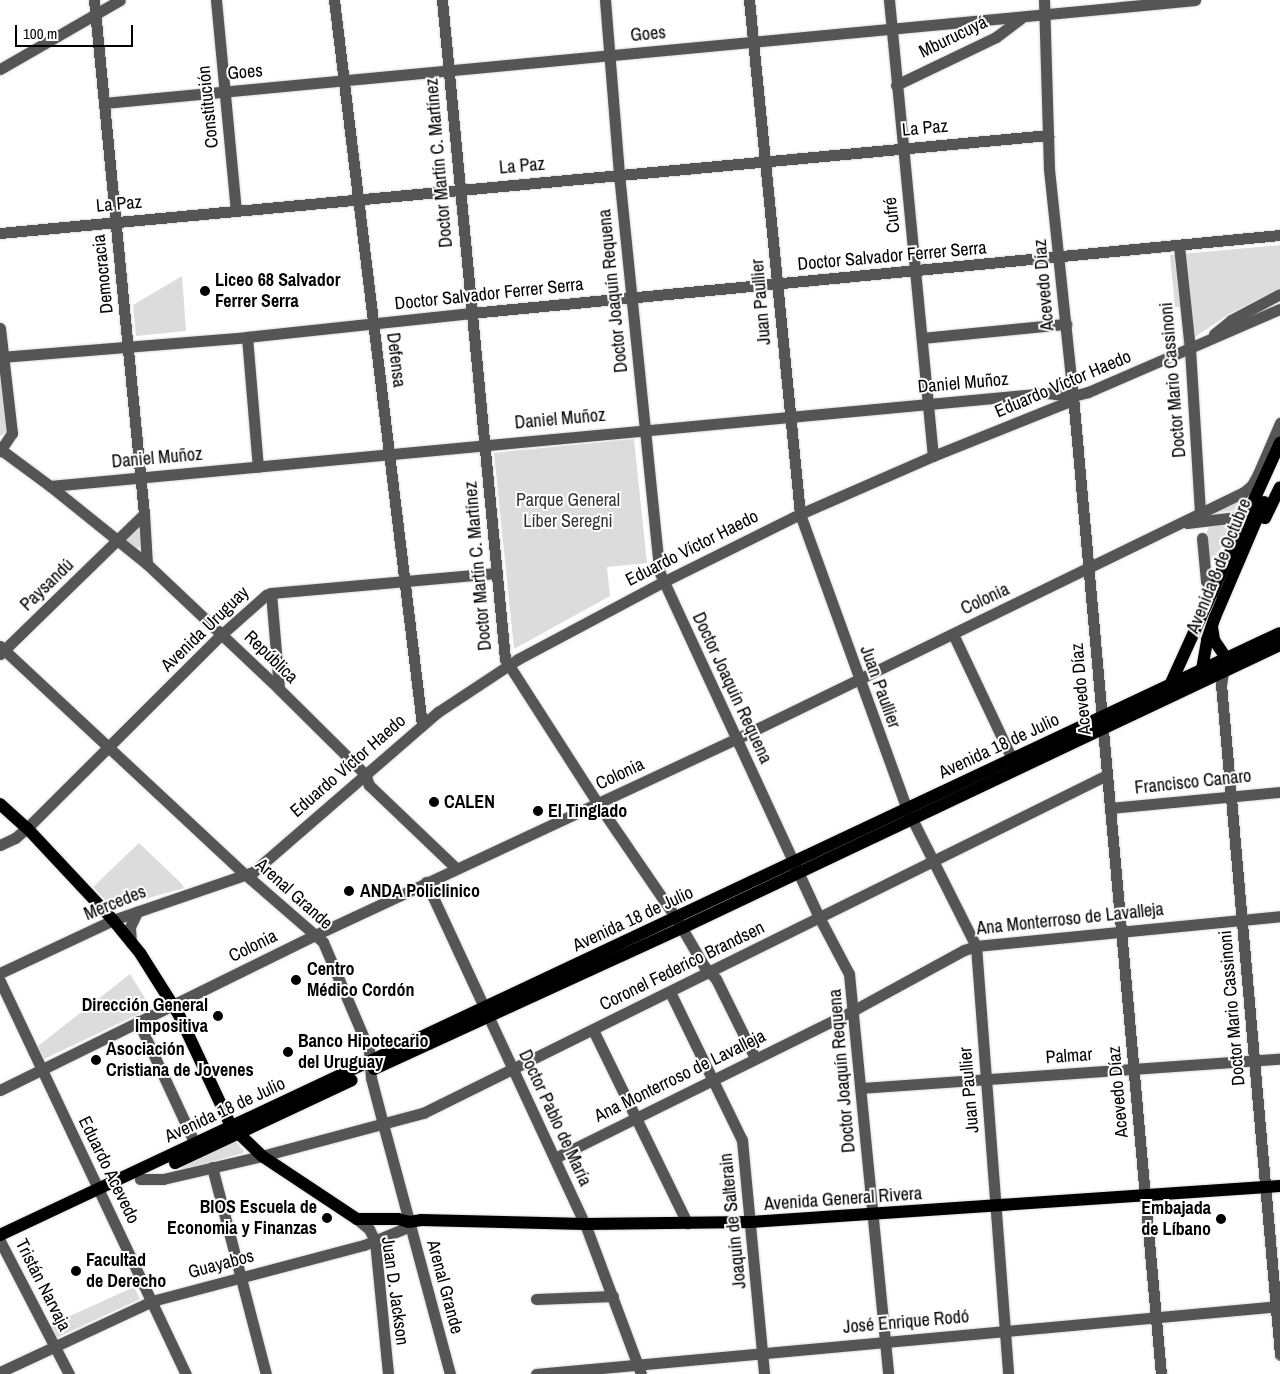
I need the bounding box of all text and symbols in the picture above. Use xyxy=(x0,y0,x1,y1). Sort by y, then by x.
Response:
street label: Mburucuyá xyxy=(915,11,991,63)
scale bar xyxy=(18,15,135,47)
street label: Goes xyxy=(629,22,667,46)
text: 100 m xyxy=(23,23,57,44)
street label: Goes xyxy=(226,60,264,84)
street label: Constitución xyxy=(193,65,223,149)
street label: Doctor Martín C. Martínez xyxy=(421,77,457,249)
street label: La Paz xyxy=(901,115,949,141)
street label: La Paz xyxy=(498,153,546,179)
street label: La Paz xyxy=(95,191,143,217)
street label: Cufré xyxy=(879,196,905,234)
street label: Doctor Joaquín Requena xyxy=(594,208,632,374)
street label: Democracia xyxy=(88,233,118,315)
street label: Doctor Salvador Ferrer Serra xyxy=(797,237,987,275)
street label: Acevedo Díaz xyxy=(1029,238,1059,332)
street label: Juan Paullier xyxy=(746,258,776,346)
place label: Liceo 68 Salvador Ferrer Serra xyxy=(215,270,341,312)
street label: Doctor Salvador Ferrer Serra xyxy=(394,273,584,315)
marker: Liceo 68 Salvador Ferrer Serra xyxy=(199,285,211,297)
street label: Doctor Mario Cassinoni xyxy=(1155,301,1191,459)
street label: Defensa xyxy=(382,331,410,389)
street label: Eduardo Víctor Haedo xyxy=(992,346,1134,422)
street label: Daniel Muñoz xyxy=(917,368,1009,398)
street label: Daniel Muñoz xyxy=(514,404,606,434)
street label: Daniel Muñoz xyxy=(111,443,203,473)
street label: Doctor Martín C. Martínez xyxy=(460,480,496,652)
park label: Parque General Líber Seregni xyxy=(516,490,620,532)
street label: Avenida 8 de Octubre xyxy=(1182,495,1256,637)
street label: Eduardo Víctor Haedo xyxy=(622,505,762,591)
street label: Paysandú xyxy=(16,554,78,616)
street label: Colonia xyxy=(957,578,1013,620)
street label: Avenida Uruguay xyxy=(157,582,253,676)
street label: Doctor Joaquín Requena xyxy=(688,609,776,767)
street label: República xyxy=(240,626,302,688)
street label: Acevedo Díaz xyxy=(1066,642,1096,736)
street label: Juan Paullier xyxy=(855,643,905,731)
street label: Avenida 18 de Julio xyxy=(935,709,1063,783)
street label: Eduardo Víctor Haedo xyxy=(286,710,410,822)
street label: Colonia xyxy=(592,753,648,795)
street label: Francisco Canaro xyxy=(1134,765,1252,799)
place label: CALEN xyxy=(444,791,495,813)
marker: CALEN xyxy=(428,796,440,808)
place label: El Tinglado xyxy=(548,800,627,822)
marker: El Tinglado xyxy=(532,805,544,817)
street label: Arenal Grande xyxy=(251,854,337,934)
place label: ANDA Policlinico xyxy=(360,880,481,902)
street label: Mercedes xyxy=(81,881,149,925)
street label: Avenida 18 de Julio xyxy=(569,882,697,956)
marker: ANDA Policlinico xyxy=(342,884,356,898)
street label: Ana Monterroso de Lavalleja xyxy=(975,898,1165,940)
street label: Coronel Federico Brandsen xyxy=(596,917,768,1015)
street label: Colonia xyxy=(225,925,281,967)
street label: Doctor Mario Cassinoni xyxy=(1214,929,1250,1087)
place label: Centro Médico Cordón xyxy=(307,959,414,1002)
marker: Centro Médico Cordón xyxy=(289,973,303,987)
street label: Doctor Joaquín Requena xyxy=(824,988,860,1154)
place label: Dirección General Impositiva xyxy=(82,995,208,1038)
marker: Dirección General Impositiva xyxy=(212,1010,224,1022)
street label: Ana Monterroso de Lavalleja xyxy=(591,1025,769,1127)
place label: Banco Hipotecario del Uruguay xyxy=(298,1031,428,1074)
place label: Asociación Cristiana de Jovenes xyxy=(106,1039,254,1082)
street label: Palmar xyxy=(1045,1044,1093,1068)
street label: Acevedo Díaz xyxy=(1103,1045,1133,1139)
marker: Banco Hipotecario del Uruguay xyxy=(282,1046,294,1058)
street label: Juan Paullier xyxy=(954,1046,984,1134)
street label: Doctor Pablo de María xyxy=(514,1047,596,1189)
marker: Asociación Cristiana de Jovenes xyxy=(90,1054,102,1066)
street label: Avenida 18 de Julio xyxy=(161,1073,289,1147)
street label: Eduardo Acevedo xyxy=(74,1113,144,1227)
street label: Joaquín de Salterain xyxy=(715,1152,751,1290)
street label: Avenida General Rivera xyxy=(763,1183,923,1215)
place label: BIOS Escuela de Economia y Finanzas xyxy=(167,1197,317,1240)
place label: Embajada de Líbano xyxy=(1141,1198,1211,1240)
marker: BIOS Escuela de Economia y Finanzas xyxy=(321,1212,333,1224)
marker: Embajada de Líbano xyxy=(1215,1213,1227,1225)
street label: Tristán Narvaja xyxy=(11,1235,75,1335)
street label: Juan D. Jackson xyxy=(377,1235,413,1347)
street label: Arenal Grande xyxy=(422,1238,468,1336)
street label: Guayabos xyxy=(186,1245,256,1283)
place label: Facultad de Derecho xyxy=(86,1250,166,1292)
marker: Facultad de Derecho xyxy=(70,1265,82,1277)
street label: José Enrique Rodó xyxy=(842,1306,970,1338)

